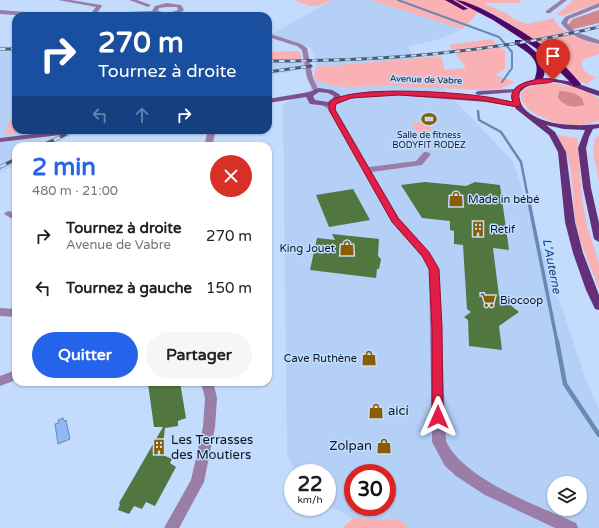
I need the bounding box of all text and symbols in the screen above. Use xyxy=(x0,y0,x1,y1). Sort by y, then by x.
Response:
text: 270 m xyxy=(98,26,184,60)
icon: right xyxy=(32,28,84,80)
pin xyxy=(536,39,570,80)
icon: arrive xyxy=(542,45,564,67)
text: Tournez à droite xyxy=(98,60,237,82)
street label: Avenue de Vabre xyxy=(390,73,462,87)
icon: left xyxy=(89,104,111,126)
icon: ahead xyxy=(131,104,153,126)
icon: right xyxy=(173,104,195,126)
sports icon: Salle de fitness BODYFIT RODEZ xyxy=(420,110,438,128)
place label: Salle de fitness BODYFIT RODEZ xyxy=(392,130,466,151)
text: 2 min xyxy=(32,153,96,182)
button: close xyxy=(210,155,252,197)
text: 480 m · 21:00 xyxy=(32,183,118,199)
shop icon: Made in bébé xyxy=(447,190,465,208)
place label: Made in bébé xyxy=(468,193,539,206)
text: Tournez à droite xyxy=(66,219,181,237)
building icon: Retif xyxy=(469,220,487,238)
place label: Retif xyxy=(490,223,516,236)
icon: right xyxy=(32,225,54,247)
text: 270 m xyxy=(206,227,252,245)
text: Avenue de Vabre xyxy=(66,237,171,253)
water label: L'Auterne xyxy=(540,237,564,296)
shop icon: King Jouet xyxy=(338,239,356,257)
place label: King Jouet xyxy=(279,242,335,255)
icon: left xyxy=(32,277,54,299)
text: Tournez à gauche xyxy=(66,279,192,297)
text: 150 m xyxy=(206,279,252,297)
supermarket icon: Biocoop xyxy=(479,291,497,309)
place label: Biocoop xyxy=(500,294,543,307)
button: Quitter xyxy=(32,332,138,378)
button: Partager xyxy=(146,332,252,378)
shop icon: Cave Ruthène xyxy=(360,349,378,367)
place label: Cave Ruthène xyxy=(284,352,357,365)
position arrow xyxy=(417,396,459,438)
shop icon: aicí xyxy=(367,402,385,420)
place label: aicí xyxy=(388,403,409,419)
place label: Les Terrasses des Moutiers xyxy=(171,432,253,463)
shop icon: Zolpan xyxy=(375,437,393,455)
building icon: Les Terrasses des Moutiers xyxy=(150,438,168,456)
place label: Zolpan xyxy=(329,438,372,454)
speed limit sign: 30 xyxy=(344,464,396,516)
text: 22 xyxy=(297,473,323,497)
map controls xyxy=(547,476,587,516)
button: layers xyxy=(547,476,587,516)
text: km/h xyxy=(297,494,323,506)

